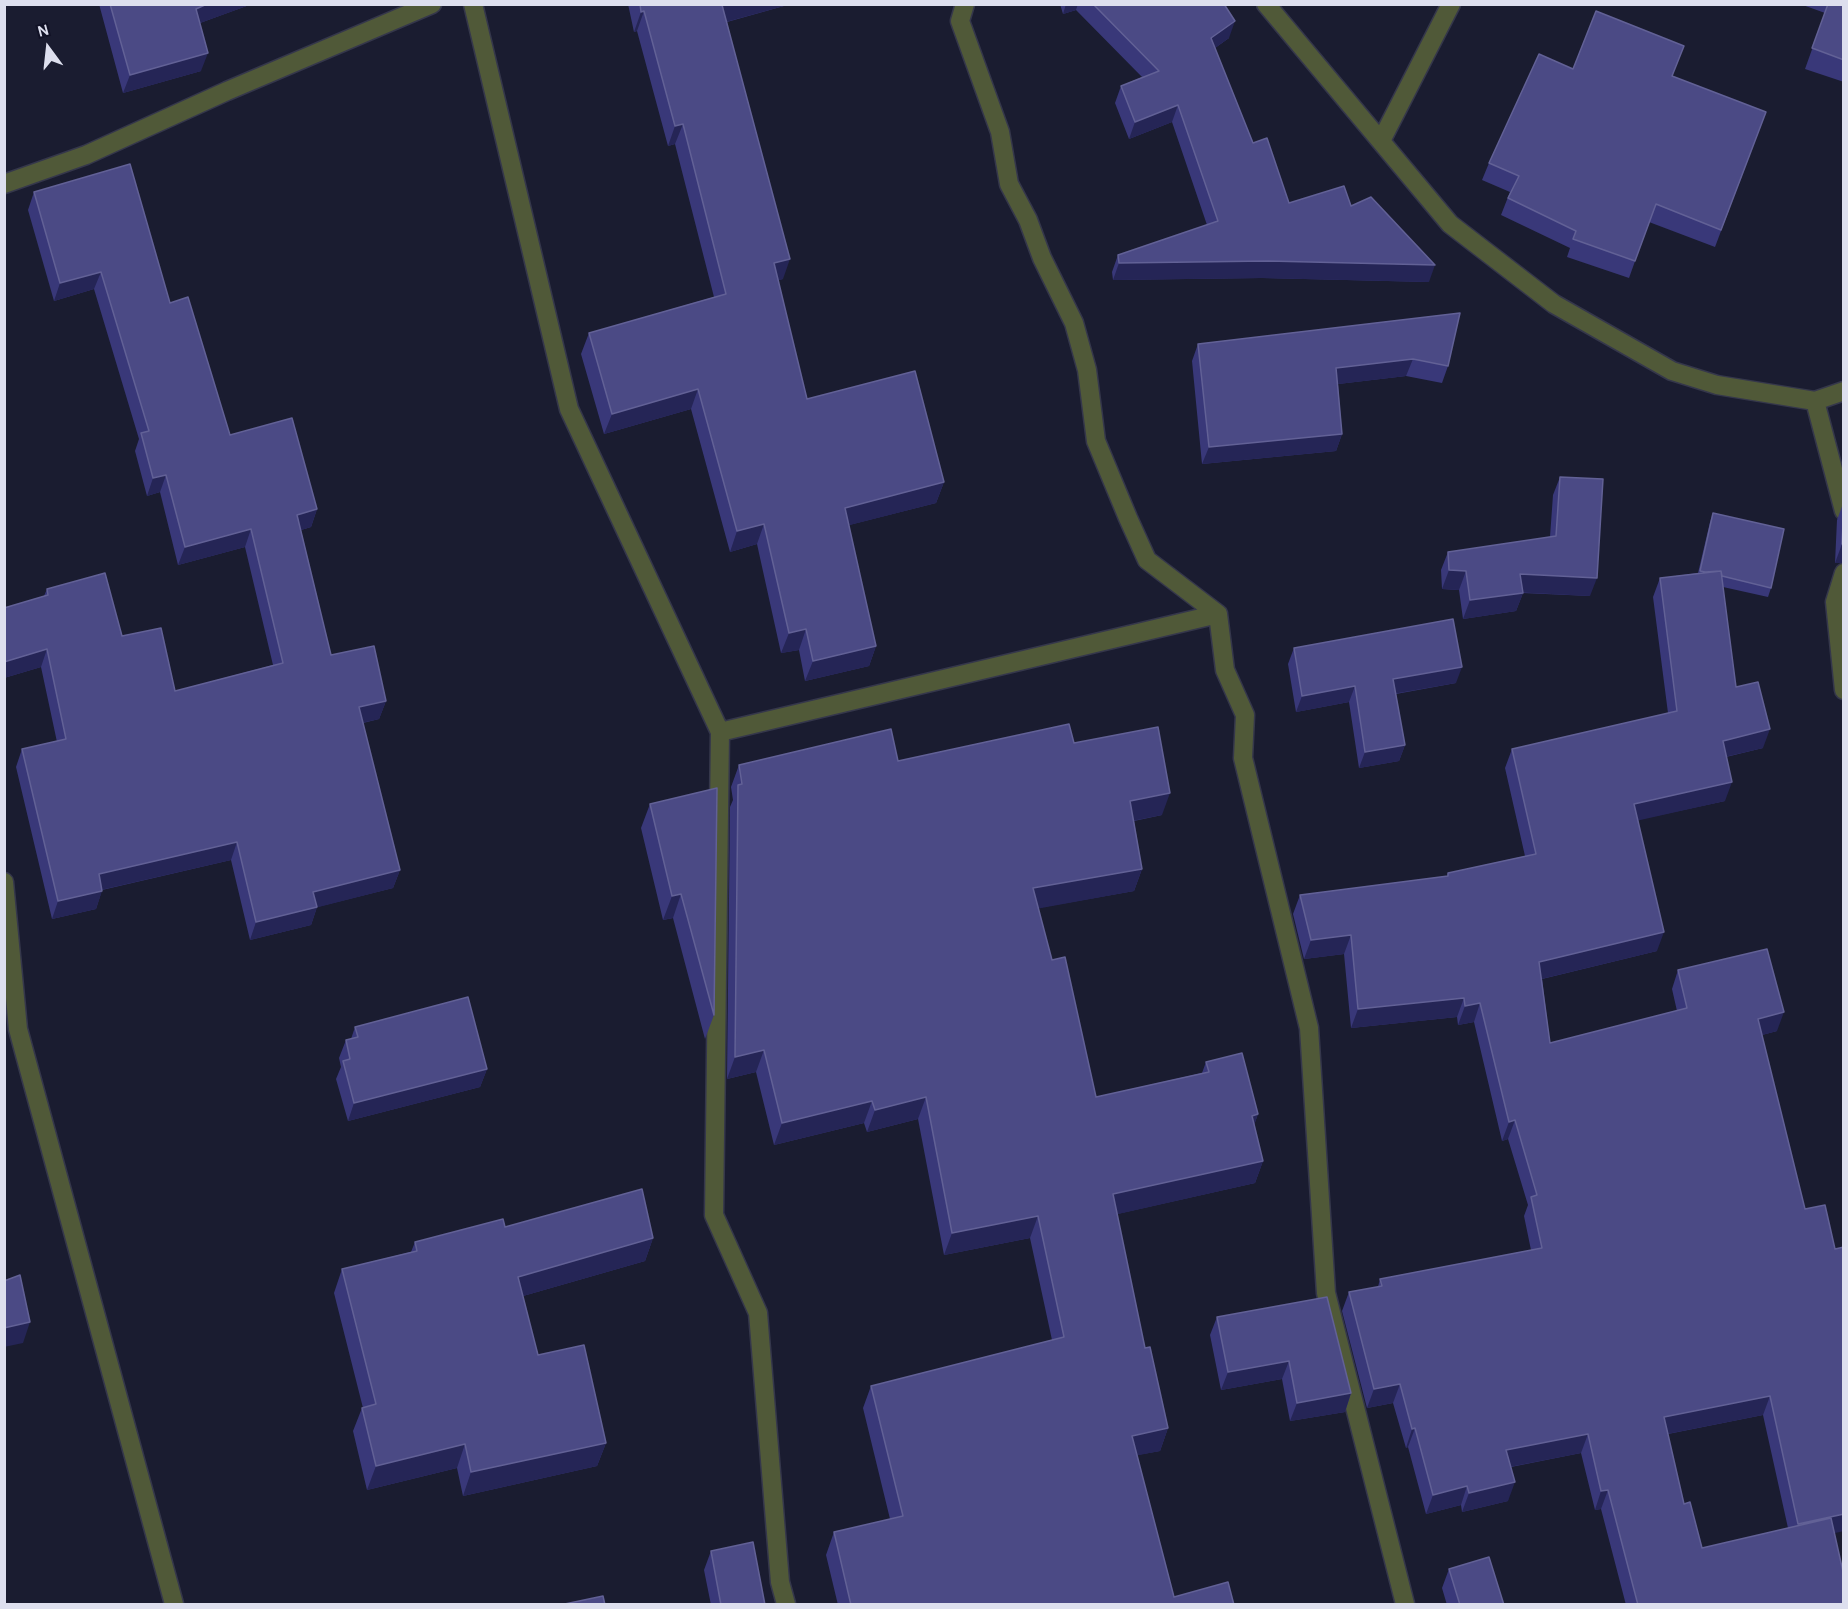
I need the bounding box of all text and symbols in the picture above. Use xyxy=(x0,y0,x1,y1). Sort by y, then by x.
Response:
north arrow xyxy=(18,18,78,78)
text: N xyxy=(35,19,51,41)

